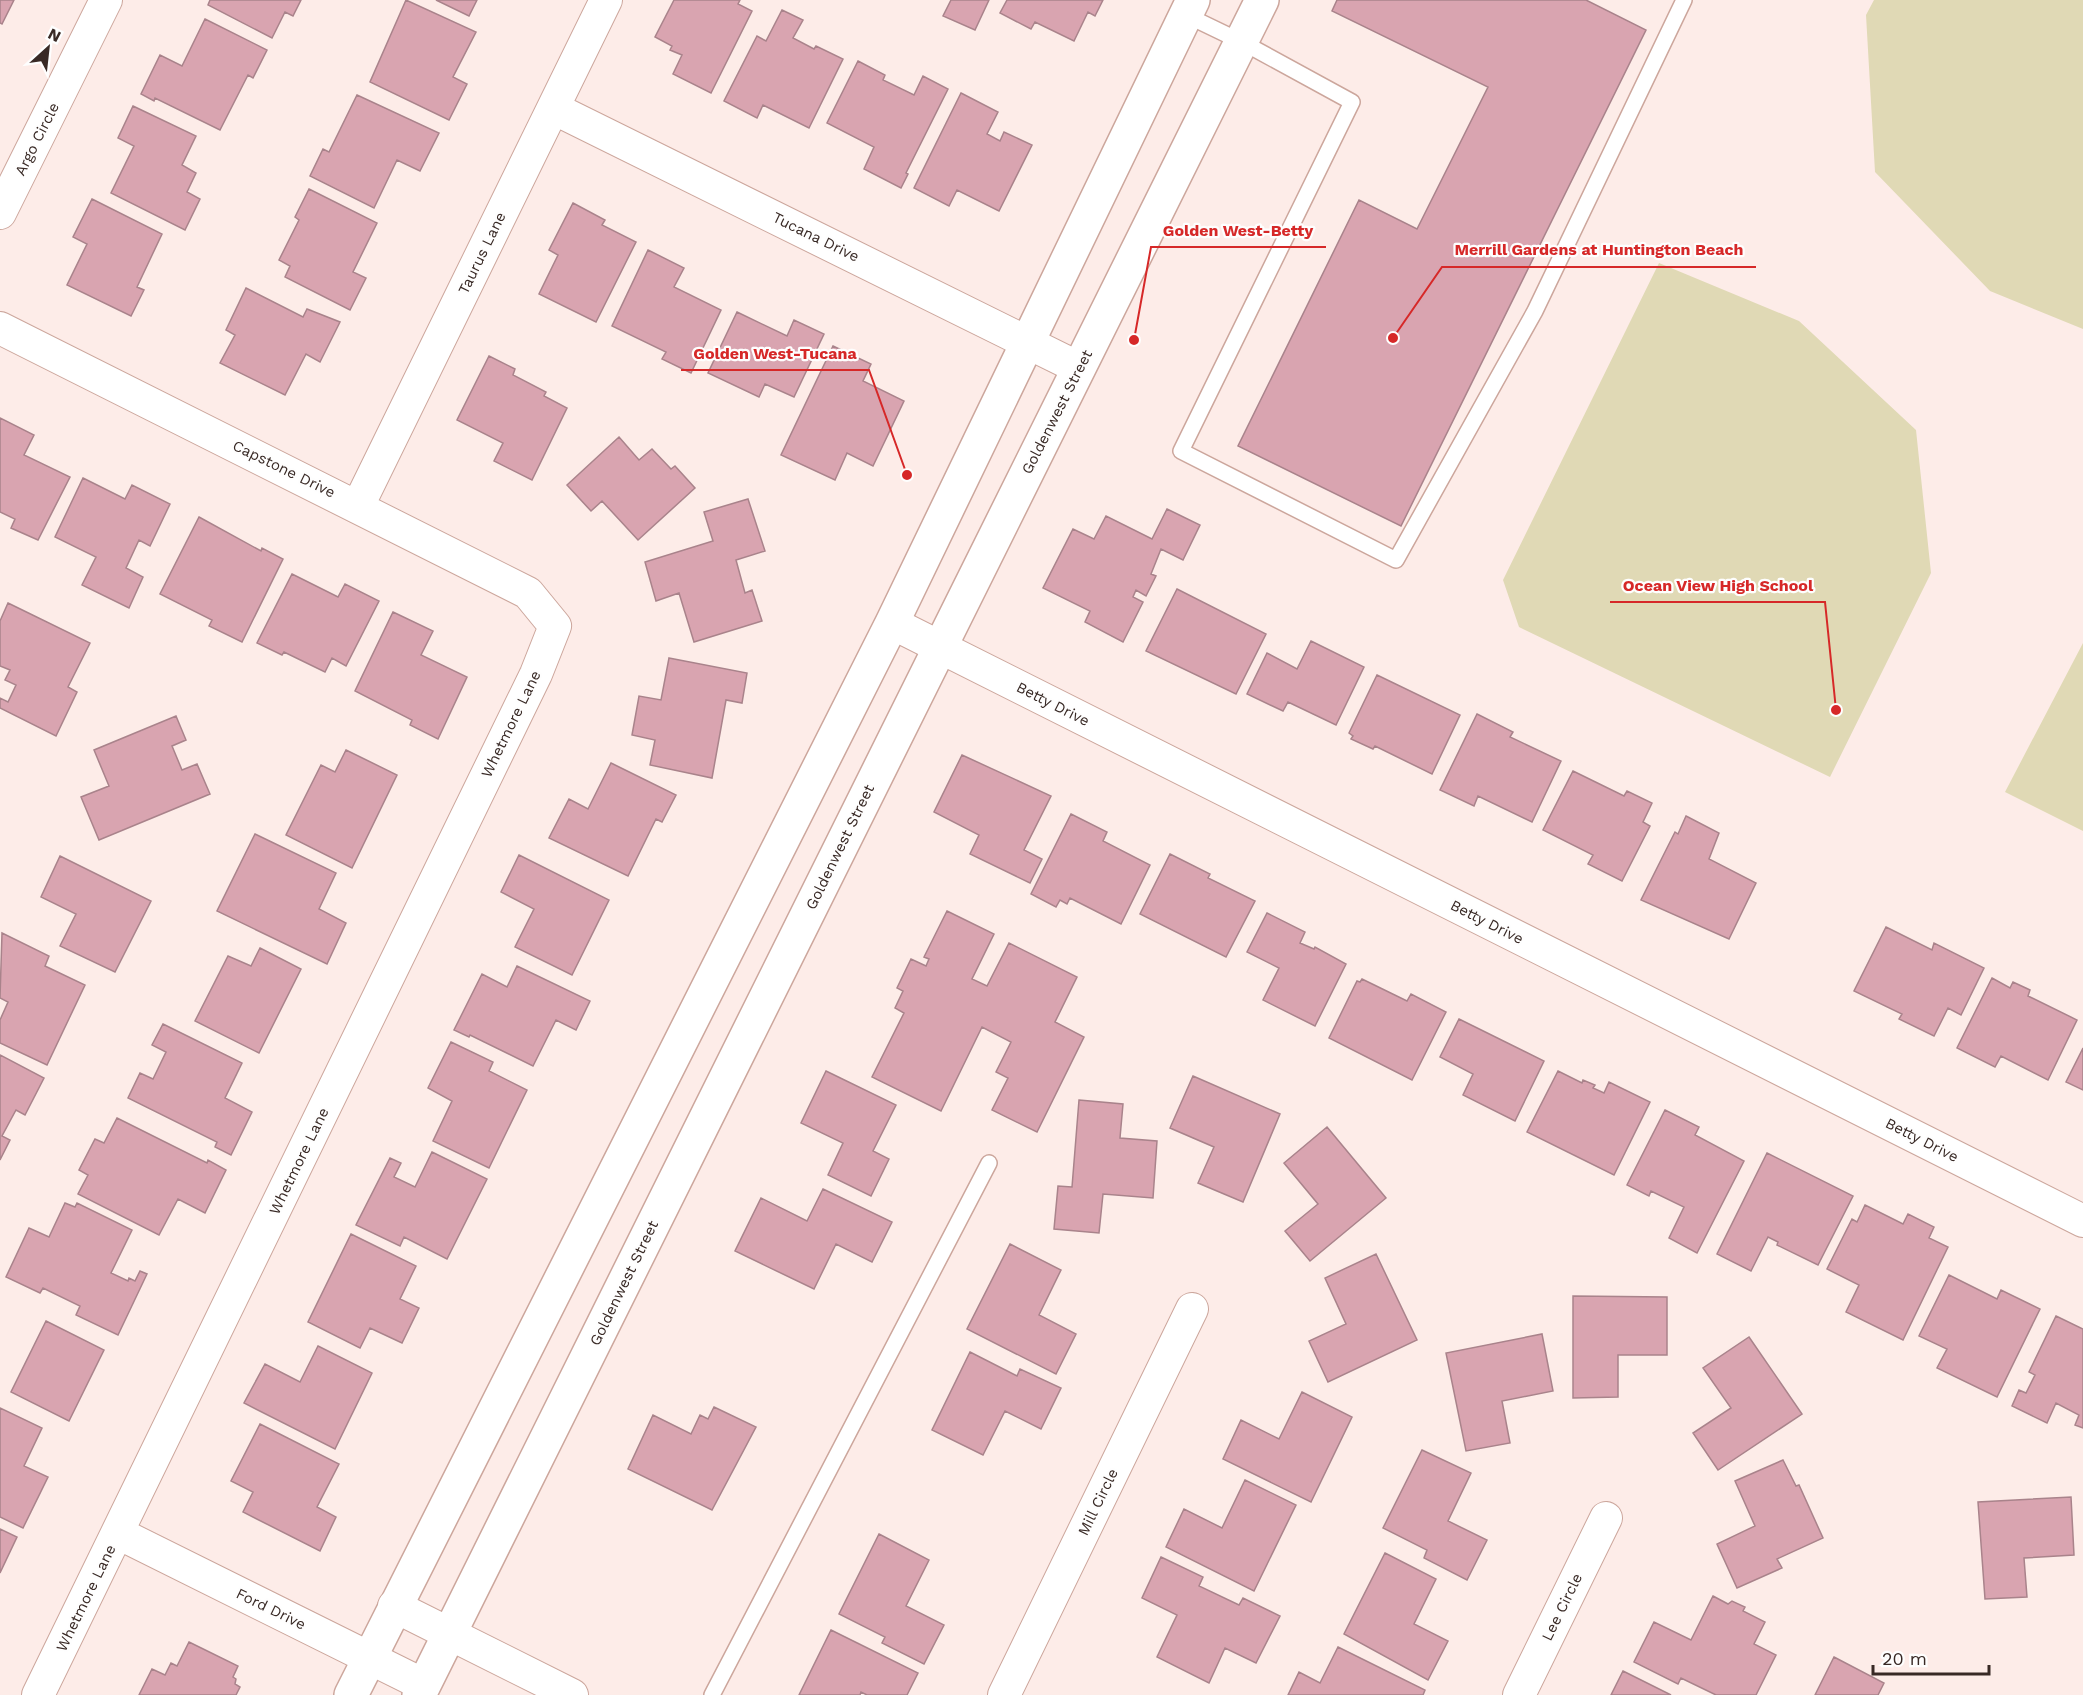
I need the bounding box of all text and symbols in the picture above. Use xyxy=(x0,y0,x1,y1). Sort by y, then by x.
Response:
north arrow xyxy=(18,18,78,78)
text: N xyxy=(45,24,64,46)
street label: Argo Circle xyxy=(11,99,63,179)
street label: Tucana Drive xyxy=(770,208,862,266)
street label: Taurus Lane xyxy=(454,209,510,297)
callout: Golden West-Betty xyxy=(1151,213,1326,247)
text: Golden West-Betty xyxy=(1163,221,1314,240)
callout: Merrill Gardens at Huntington Beach xyxy=(1442,233,1756,267)
text: Merrill Gardens at Huntington Beach xyxy=(1454,240,1744,259)
callout: Golden West-Tucana xyxy=(681,336,869,370)
text: Golden West-Tucana xyxy=(693,344,857,363)
street label: Goldenwest Street xyxy=(1018,346,1096,477)
street label: Capstone Drive xyxy=(230,436,338,502)
callout: Ocean View High School xyxy=(1610,568,1825,602)
text: Ocean View High School xyxy=(1623,576,1814,595)
street label: Whetmore Lane xyxy=(477,668,545,780)
street label: Betty Drive xyxy=(1013,678,1093,730)
street label: Goldenwest Street xyxy=(802,781,878,913)
street label: Betty Drive xyxy=(1447,896,1527,948)
street label: Whetmore Lane xyxy=(265,1105,333,1217)
street label: Betty Drive xyxy=(1882,1114,1962,1166)
street label: Goldenwest Street xyxy=(586,1217,662,1349)
street label: Mill Circle xyxy=(1074,1466,1122,1538)
street label: Whetmore Lane xyxy=(52,1542,120,1654)
street label: Lee Circle xyxy=(1538,1570,1586,1644)
street label: Ford Drive xyxy=(233,1584,309,1634)
scale bar xyxy=(1873,1638,1988,1676)
text: 20 m xyxy=(1882,1648,1927,1669)

